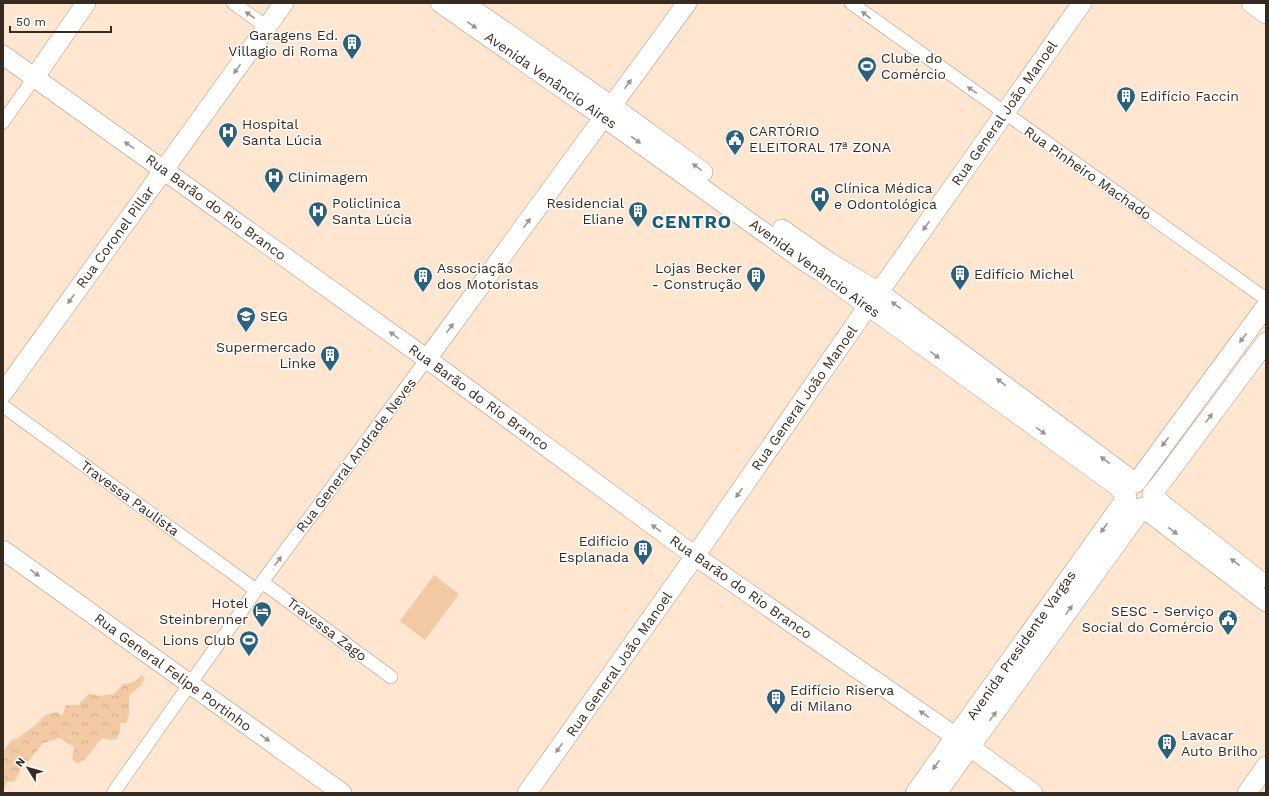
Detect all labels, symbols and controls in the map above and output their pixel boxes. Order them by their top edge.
scale bar [10,8,111,34]
one-way arrow [861,10,872,19]
one-way arrow [245,11,256,19]
text: 50 m [16,15,46,29]
one-way arrow [467,21,478,29]
place label: Garagens Ed. Villagio di Roma [228,27,338,59]
street label: Avenida Venâncio Aires [482,28,620,132]
building icon: Garagens Ed. Villagio di Roma [341,32,363,60]
street label: Rua General João Manoel [948,37,1061,189]
place label: Clube do Comércio [881,50,946,82]
sports icon: Clube do Comércio [856,55,878,83]
one-way arrow [232,63,241,74]
one-way arrow [624,78,632,89]
building icon: Edifício Faccin [1115,85,1137,113]
one-way arrow [967,86,977,94]
place label: Edifício Faccin [1140,88,1239,104]
place label: Hospital Santa Lúcia [242,116,322,148]
hospital icon: Hospital Santa Lúcia [217,121,239,149]
place label: CARTÓRIO ELEITORAL 17ª ZONA [749,123,891,155]
street label: Rua Pinheiro Machado [1021,123,1155,223]
public building icon: CARTÓRIO ELEITORAL 17ª ZONA [724,128,746,156]
one-way arrow [631,136,641,144]
one-way arrow [124,141,134,149]
street label: Rua Barão do Rio Branco [143,151,289,263]
one-way arrow [692,164,702,172]
hospital icon: Clinimagem [263,166,285,194]
place label: Clinimagem [288,169,368,185]
place label: Clínica Médica e Odontológica [834,180,937,212]
street label: Rua Coronel Pillar [73,183,157,291]
hospital icon: Clínica Médica e Odontológica [809,185,831,213]
place label: Policlinica Santa Lúcia [332,195,412,227]
place label: Residencial Eliane [546,195,625,227]
hospital icon: Policlinica Santa Lúcia [307,200,329,228]
building icon: Residencial Eliane [627,200,649,228]
district label: CENTRO [652,211,732,232]
street label: Avenida Venâncio Aires [747,215,883,321]
one-way arrow [523,217,531,228]
one-way arrow [922,220,930,231]
place label: Associação dos Motoristas [437,260,539,292]
place label: Lojas Becker - Construção [652,260,742,292]
building icon: Edifício Michel [949,263,971,291]
building icon: Associação dos Motoristas [412,265,434,293]
building icon: Lojas Becker - Construção [745,265,767,293]
place label: Edifício Michel [974,266,1074,282]
one-way arrow [67,294,75,304]
one-way arrow [891,301,901,309]
school or university icon: SEG [235,305,257,333]
place label: SEG [260,308,288,324]
one-way arrow [446,322,454,333]
street label: Rua General João Manoel [748,322,861,474]
one-way arrow [388,331,399,339]
one-way arrow [1239,332,1247,343]
place label: Supermercado Linke [216,339,316,371]
street label: Rua Barão do Rio Branco [406,341,552,453]
building icon: Supermercado Linke [319,344,341,372]
one-way arrow [930,350,941,359]
street label: Rua General Andrade Neves [293,375,419,535]
one-way arrow [995,378,1006,386]
one-way arrow [1205,413,1213,424]
one-way arrow [1035,426,1046,435]
one-way arrow [1161,437,1170,448]
one-way arrow [1100,456,1110,464]
street label: Travessa Paulista [78,457,182,539]
one-way arrow [735,487,743,498]
one-way arrow [1100,523,1108,533]
one-way arrow [651,524,662,532]
one-way arrow [1167,527,1178,535]
street label: Rua Barão do Rio Branco [667,532,815,642]
place label: Edifício Esplanada [558,533,629,565]
building icon: Edifício Esplanada [632,538,654,566]
one-way arrow [273,556,282,567]
one-way arrow [1230,558,1241,566]
street label: Avenida Presidente Vargas [963,567,1079,723]
one-way arrow [29,568,40,577]
street label: Rua General João Manoel [563,588,676,740]
street label: Travessa Zago [284,594,370,664]
place label: Hotel Steinbrenner [159,595,249,627]
hotel icon: Hotel Steinbrenner [251,600,273,628]
place label: SESC - Serviço Social do Comércio [1082,603,1214,635]
one-way arrow [1065,605,1073,616]
public building icon: SESC - Serviço Social do Comércio [1217,608,1239,636]
street label: Rua General Felipe Portinho [91,610,255,734]
sports icon: Lions Club [238,629,260,657]
place label: Lions Club [162,632,235,648]
place label: Edifício Riserva di Milano [790,682,894,714]
building icon: Edifício Riserva di Milano [765,687,787,715]
one-way arrow [919,710,929,718]
one-way arrow [989,710,997,721]
place label: Lavacar Auto Brilho [1181,727,1258,759]
building icon: Lavacar Auto Brilho [1156,732,1178,760]
one-way arrow [260,734,271,742]
one-way arrow [555,742,563,753]
north arrow [8,748,48,788]
text: N [13,755,28,769]
one-way arrow [932,760,940,770]

